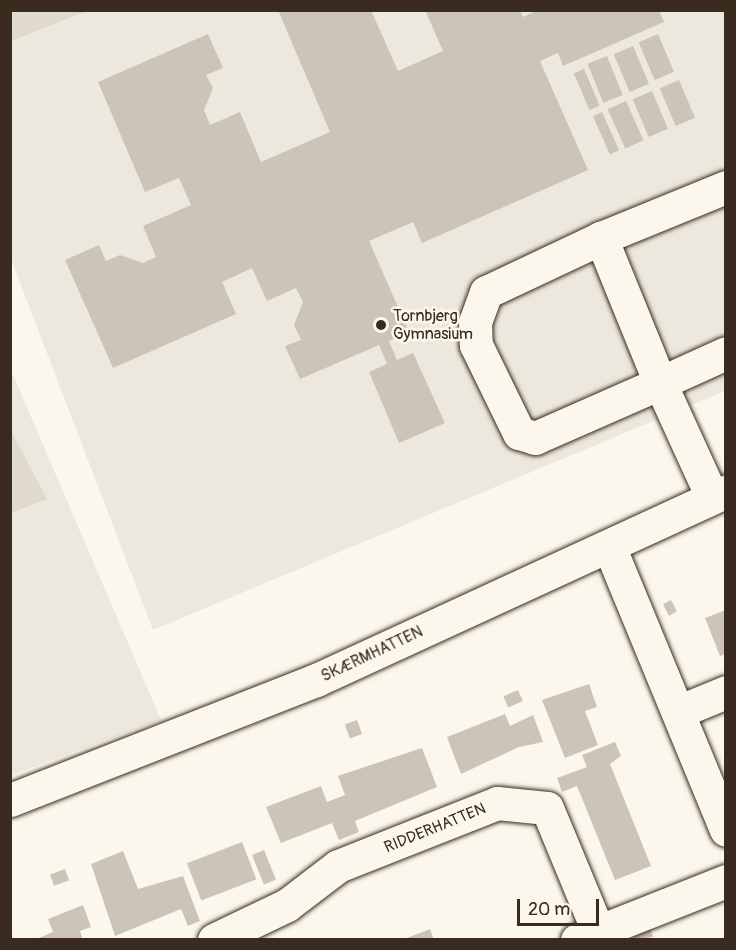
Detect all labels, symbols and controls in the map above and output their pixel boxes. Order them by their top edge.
place label: Tornbjerg Gymnasium [393,306,473,344]
marker: Tornbjerg Gymnasium [374,318,388,332]
street label: SKÆRMHATTEN [318,622,426,686]
street label: RIDDERHATTEN [381,799,489,857]
scale bar [520,887,602,925]
text: 20 m [528,898,570,921]

